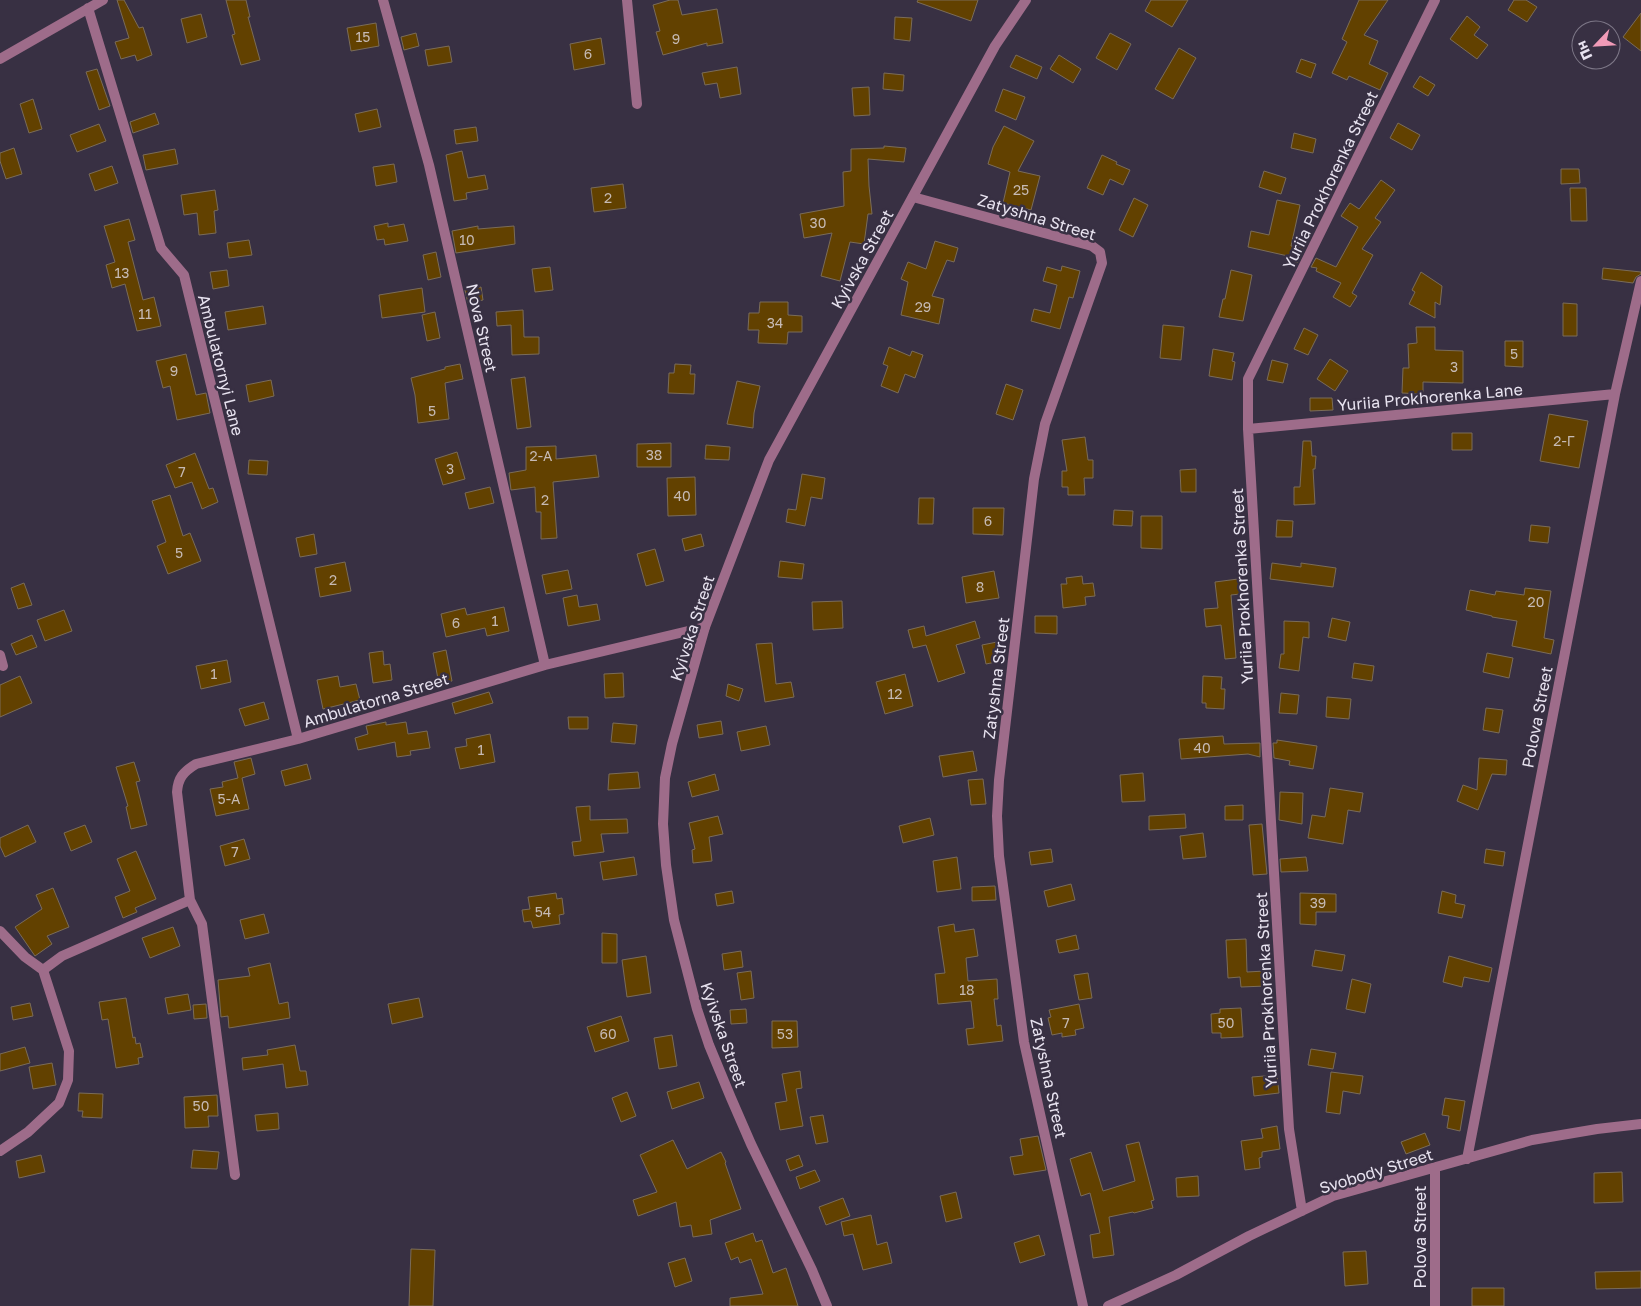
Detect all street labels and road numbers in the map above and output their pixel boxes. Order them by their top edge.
street label: Yuriia Prokhorenka Street [1278,88,1382,272]
street label: Zatyshna Street [975,189,1099,245]
street label: Kyivska Street [826,206,898,312]
street label: Nova Street [462,282,502,374]
street label: Ambulatornyi Lane [194,292,248,438]
street label: Yuriia Prokhorenka Lane [1336,379,1524,415]
street label: Yuriia Prokhorenka Street [1227,488,1257,684]
street label: Kyivska Street [665,572,719,684]
street label: Zatyshna Street [979,616,1013,740]
street label: Polova Street [1517,665,1557,769]
street label: Ambulatorna Street [301,668,451,732]
street label: Yuriia Prokhorenka Street [1251,892,1281,1088]
street label: Kyivska Street [697,980,751,1090]
street label: Zatyshna Street [1026,1016,1072,1140]
street label: Svobody Street [1317,1144,1435,1198]
street label: Polova Street [1410,1185,1430,1289]

